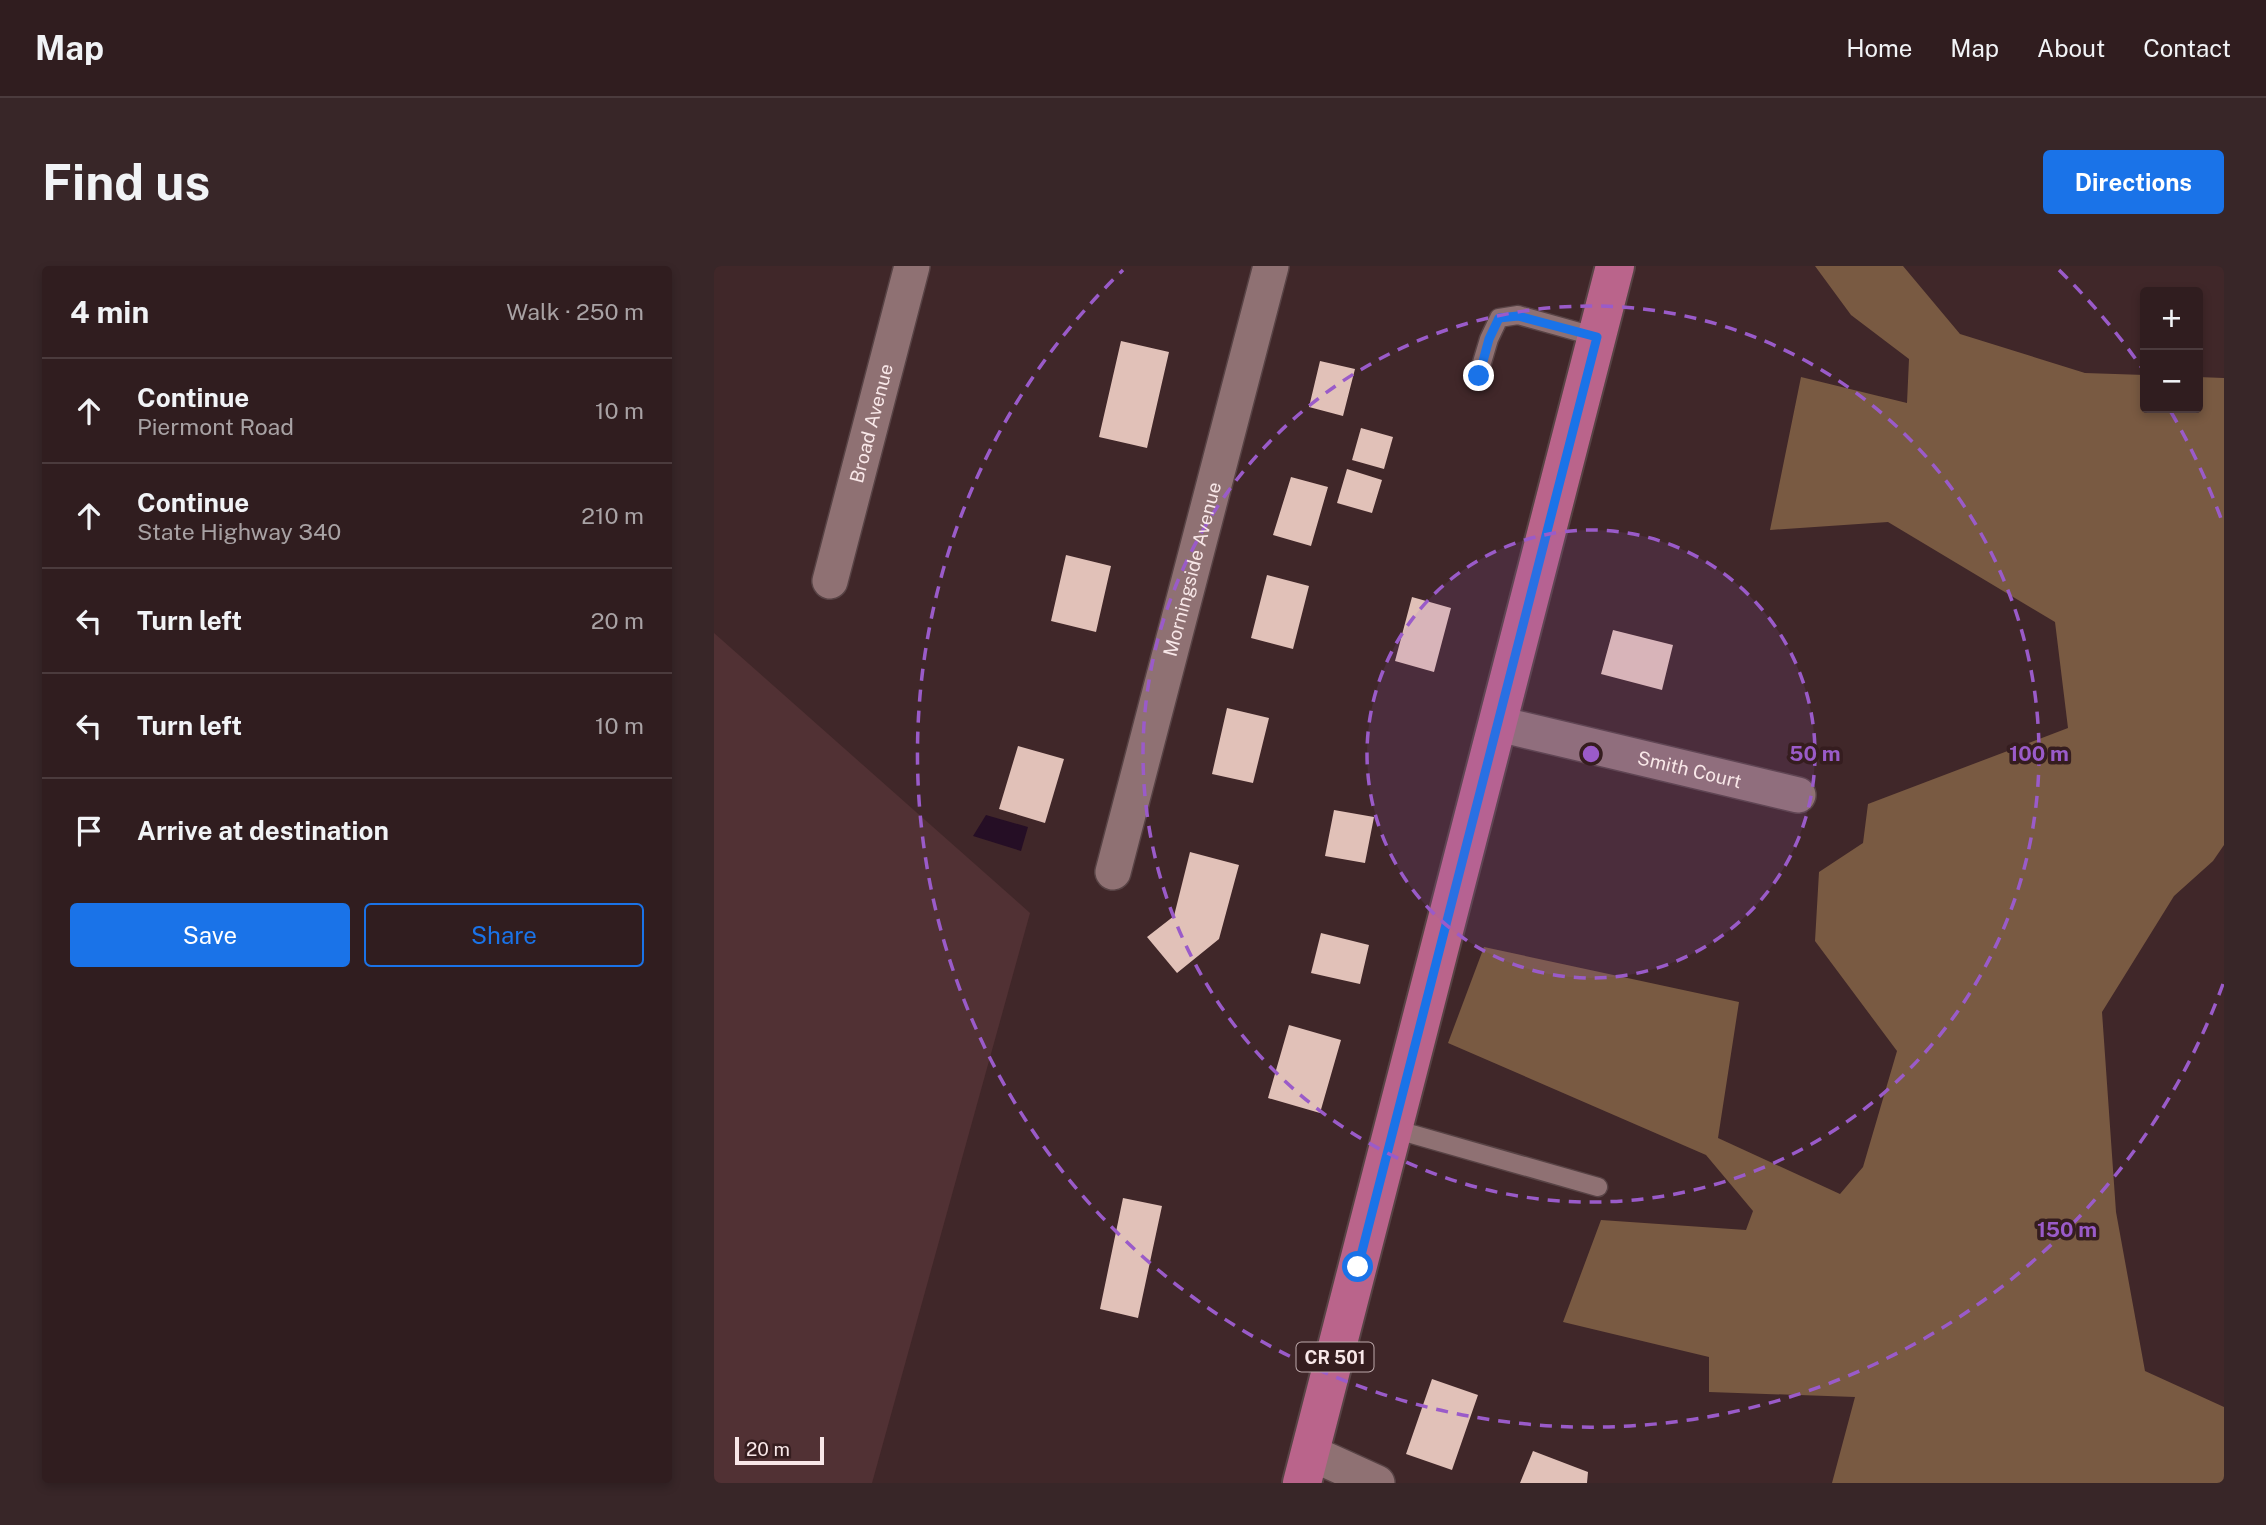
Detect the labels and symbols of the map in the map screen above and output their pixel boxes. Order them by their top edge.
route end [1463,360,1494,391]
street label: Broad Avenue [845,361,897,485]
street label: Morningside Avenue [1159,480,1225,659]
text: 50 m [1789,741,1841,766]
text: 100 m [2009,741,2069,766]
centre of rings [1579,742,1603,766]
street label: Smith Court [1635,746,1744,792]
text: 150 m [2037,1217,2097,1242]
route start [1342,1251,1373,1282]
road number: CR 501 [1296,1342,1374,1372]
scale bar [735,1434,824,1466]

